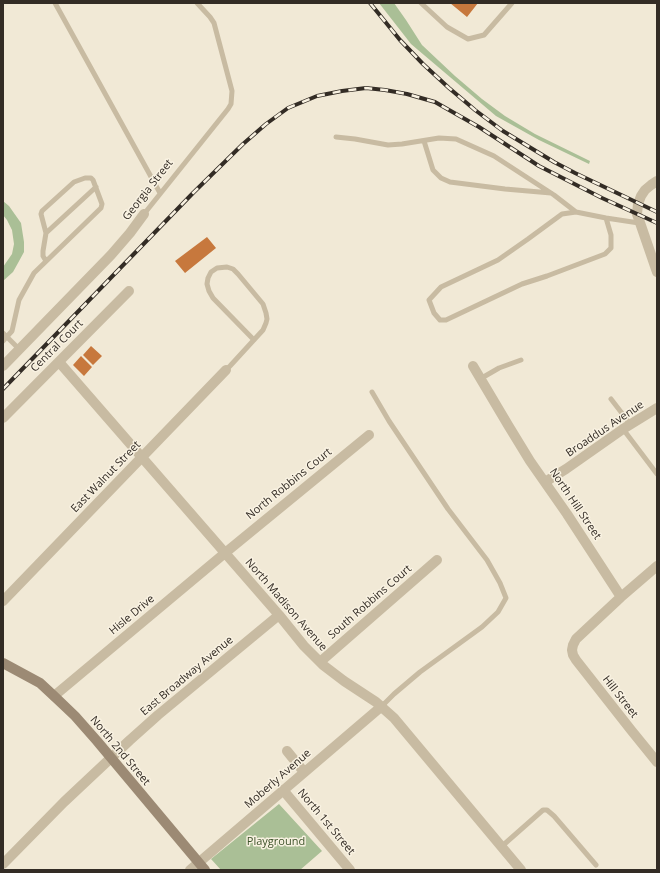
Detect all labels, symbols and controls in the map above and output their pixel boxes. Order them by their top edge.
street label: Georgia Street [120,157,176,223]
street label: Central Court [28,317,86,375]
street label: Broaddus Avenue [564,398,646,460]
street label: East Walnut Street [69,439,143,515]
street label: North Robbins Court [244,445,334,523]
street label: North Hill Street [546,466,604,542]
street label: North Madison Avenue [242,556,330,654]
street label: South Robbins Court [326,562,414,642]
street label: Hisle Drive [107,592,157,638]
street label: East Broadway Avenue [138,633,236,719]
street label: Hill Street [599,673,641,721]
street label: North 2nd Street [87,714,153,788]
street label: Moberly Avenue [242,747,314,811]
street label: North 1st Street [295,786,357,858]
park label: Playground [247,835,305,849]

